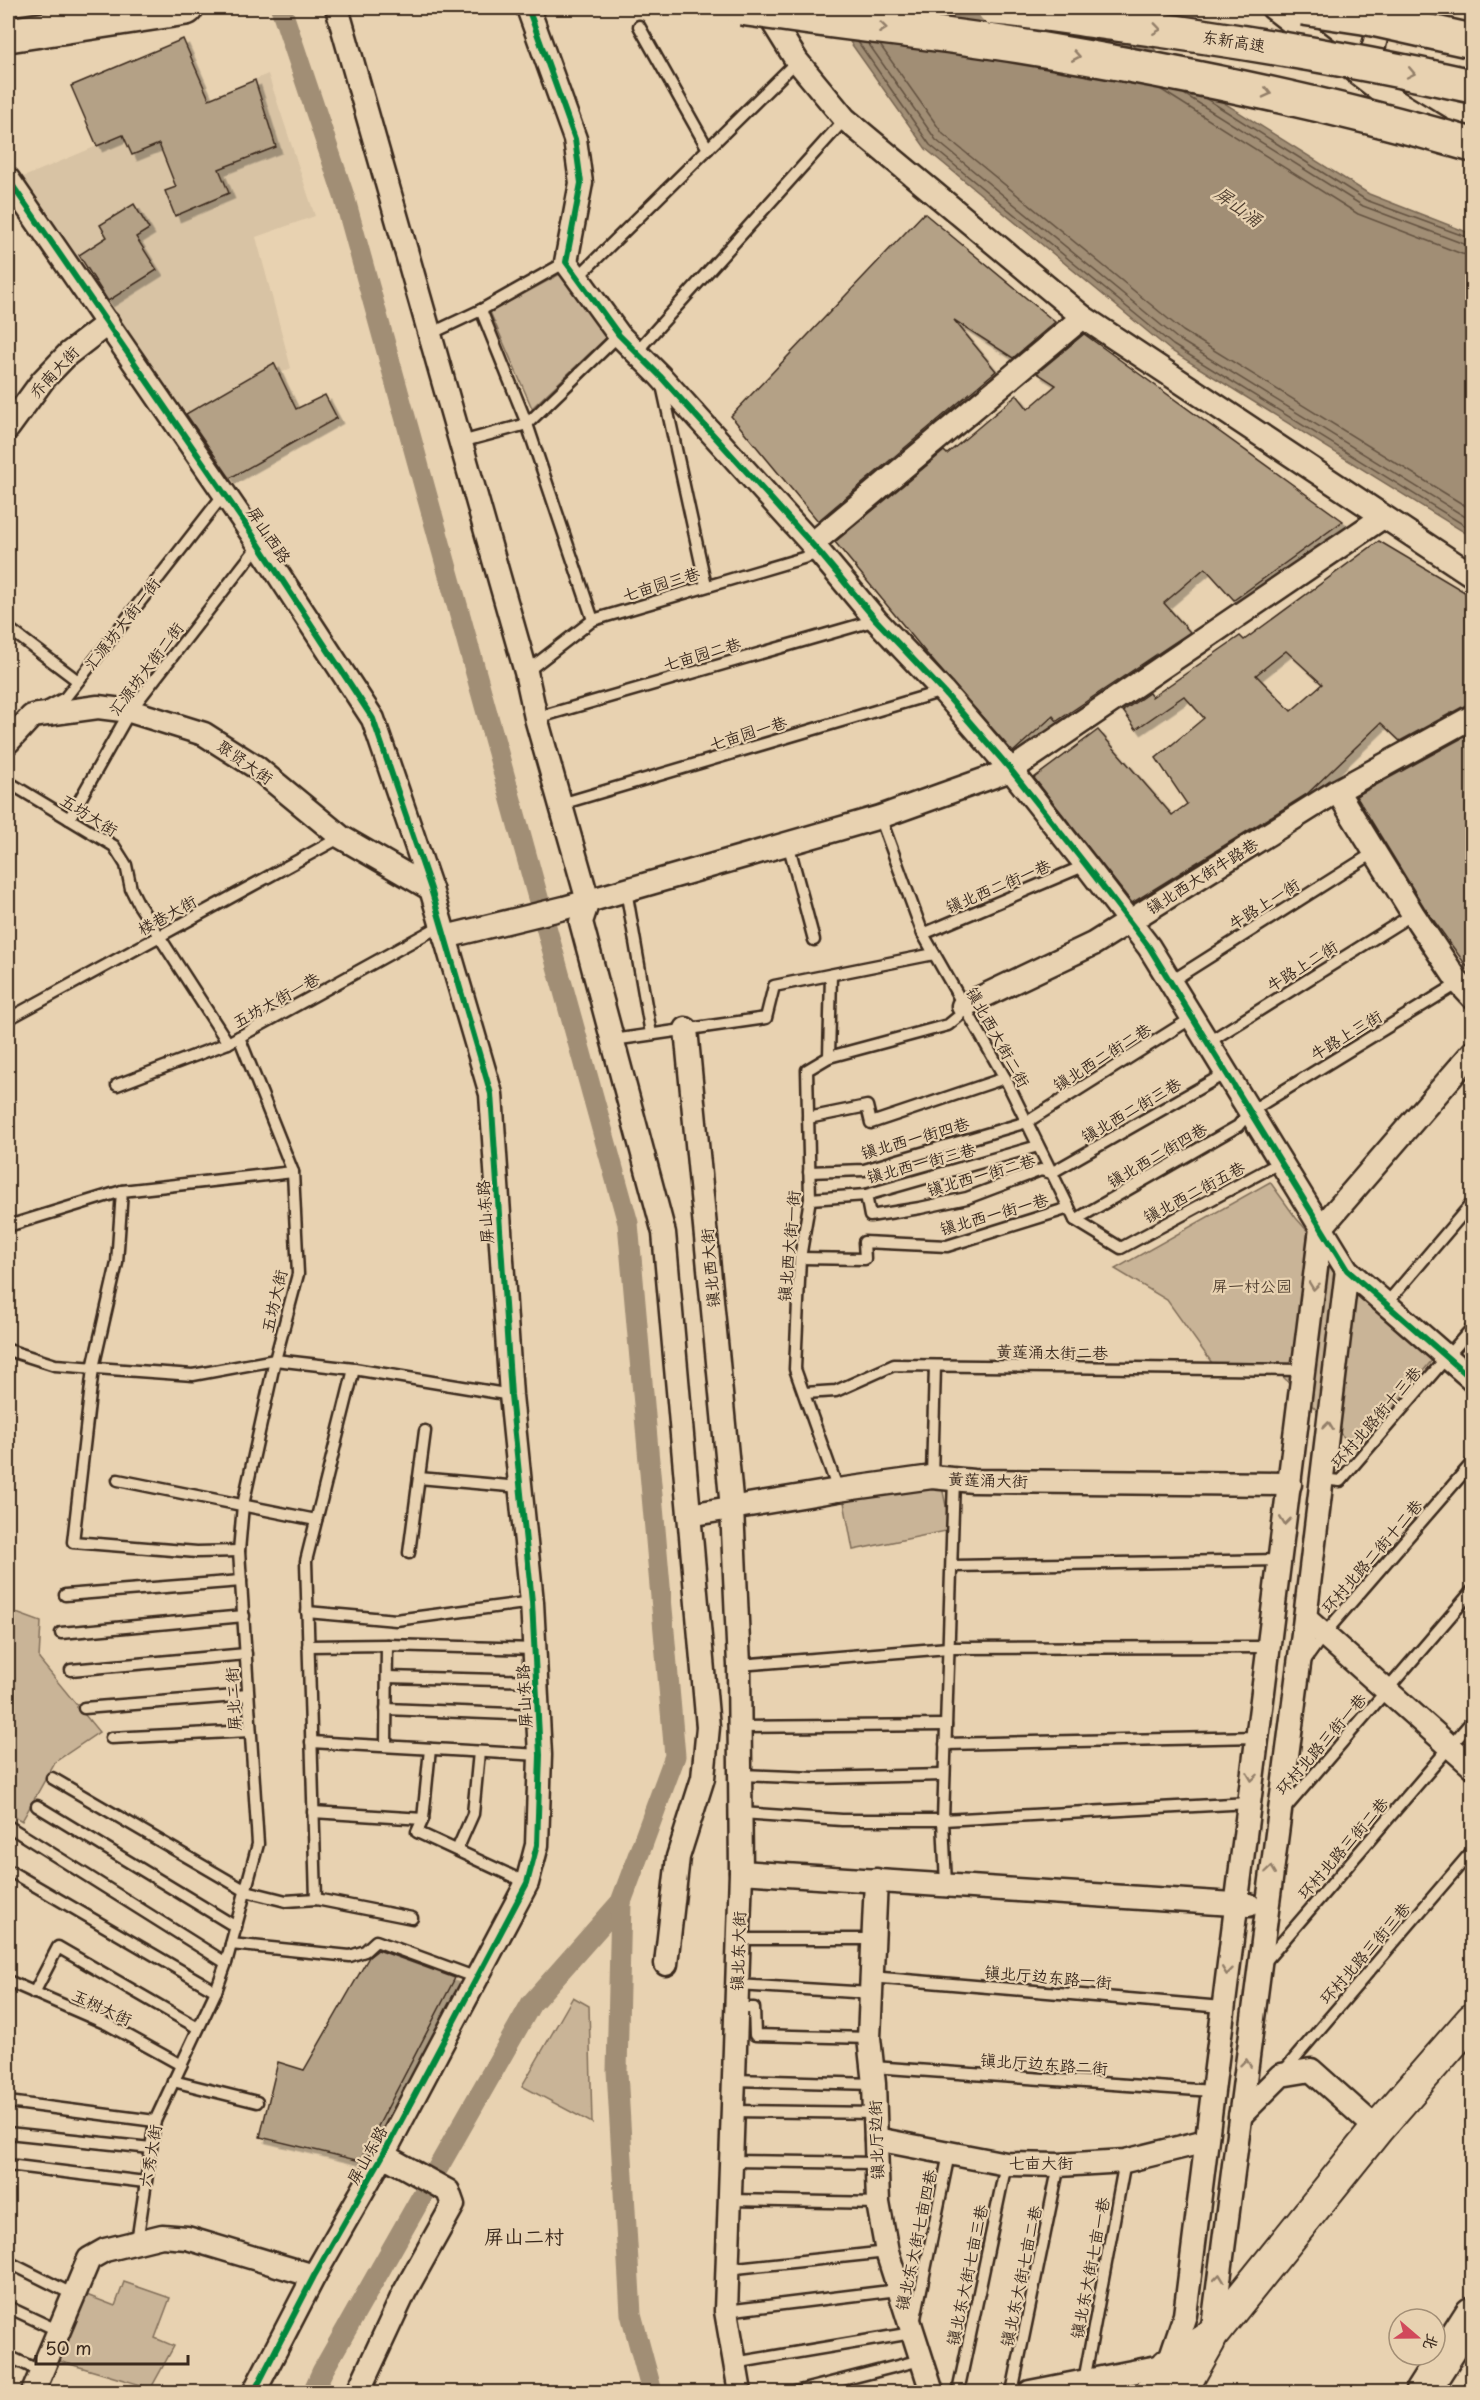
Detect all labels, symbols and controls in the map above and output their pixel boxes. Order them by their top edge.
one-way arrow [878,22,887,34]
one-way arrow [1152,23,1161,35]
street label: 东新高速 [1201,23,1268,57]
one-way arrow [1070,49,1080,62]
one-way arrow [1406,65,1416,78]
one-way arrow [1262,85,1272,98]
water label: 屏山涌 [1209,179,1269,233]
street label: 乔南大街 [23,340,84,403]
street label: 屏山西路 [242,501,298,568]
street label: 七亩园三巷 [619,560,702,606]
street label: 汇源坊大街一街 [77,572,165,675]
street label: 汇源坊大街二街 [102,616,188,720]
street label: 七亩园二巷 [660,630,743,676]
street label: 七亩园一巷 [706,709,789,755]
street label: 聚贤大街 [212,733,279,789]
street label: 五坊大街 [56,787,123,841]
street label: 镇北西大街牛路巷 [1141,831,1262,919]
street label: 镇北西二街一巷 [941,852,1054,918]
street label: 牛路上一街 [1223,872,1304,935]
street label: 楼巷大街 [133,888,200,940]
street label: 牛路上二街 [1261,934,1342,997]
street label: 五坊大街一巷 [228,965,323,1033]
street label: 镇北西大街二街 [961,982,1037,1091]
street label: 牛路上三街 [1305,1003,1386,1065]
street label: 镇北西二街二巷 [1048,1016,1155,1096]
street label: 镇北西二街三巷 [1076,1071,1185,1148]
street label: 镇北西一街四巷 [858,1110,972,1164]
street label: 镇北西二街四巷 [1102,1116,1211,1193]
street label: 镇北西一街三巷 [864,1136,978,1188]
street label: 镇北西一街二巷 [924,1147,1038,1201]
street label: 镇北西二街五巷 [1138,1154,1249,1228]
street label: 屏山东路 [470,1179,498,1245]
street label: 镇北西一街一巷 [937,1186,1051,1240]
street label: 镇北西大街一街 [771,1189,805,1303]
street label: 镇北西大街 [694,1227,724,1309]
street label: 五坊大街 [254,1267,292,1335]
park label: 屏一村公园 [1212,1273,1292,1297]
one-way arrow [1308,1281,1320,1291]
street label: 黄莲涌大街二巷 [996,1338,1108,1364]
street label: 环村北路街十三巷 [1324,1360,1426,1473]
one-way arrow [1321,1422,1334,1431]
street label: 黄莲涌大街 [948,1466,1028,1492]
street label: 环村北路二街十二巷 [1315,1493,1428,1618]
one-way arrow [1280,1517,1292,1526]
street label: 屏山东路 [509,1663,537,1729]
street label: 屏北二街 [218,1666,246,1732]
street label: 环村北路三街一巷 [1269,1687,1371,1800]
one-way arrow [1247,1773,1259,1782]
street label: 环村北路三街二巷 [1291,1791,1393,1904]
one-way arrow [1264,1865,1276,1874]
street label: 环村北路三街三巷 [1313,1896,1415,2009]
street label: 镇北东大街 [724,1911,750,1991]
street label: 镇北厅边东路一街 [983,1958,1113,1994]
one-way arrow [1221,1966,1234,1975]
street label: 玉树大街 [68,1982,137,2030]
street label: 镇北厅边东路二街 [979,2047,1109,2079]
one-way arrow [1240,2059,1252,2068]
street label: 镇北厅边街 [862,2100,888,2180]
street label: 屏山东路 [340,2121,392,2188]
street label: 六秀大街 [132,2122,166,2189]
street label: 七亩大街 [1009,2150,1073,2174]
street label: 镇北东大街七亩四巷 [888,2167,942,2313]
street label: 镇北东大街七亩一巷 [1063,2195,1115,2341]
street label: 镇北东大街七亩三巷 [939,2202,993,2348]
street label: 镇北东大街七亩二巷 [993,2203,1047,2349]
district label: 屏山二村 [484,2221,564,2251]
one-way arrow [1212,2273,1225,2282]
north arrow [1387,2307,1447,2367]
scale bar [36,2328,188,2366]
text: 北 [1418,2331,1446,2354]
text: 50 m [45,2334,92,2361]

